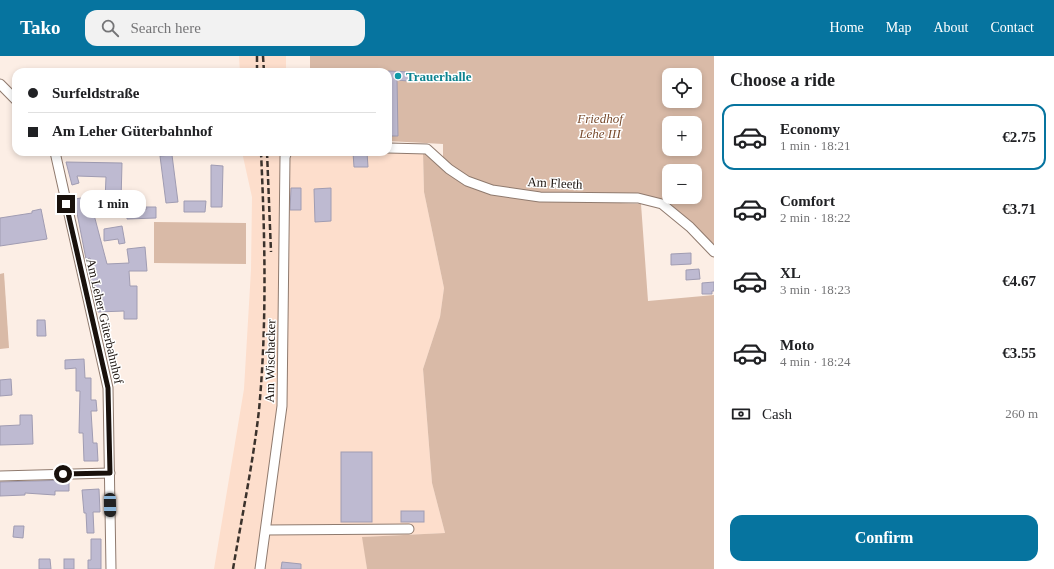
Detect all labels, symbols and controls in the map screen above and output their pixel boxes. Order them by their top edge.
search box [85,10,365,46]
text: Tako [20,17,61,38]
icon: search [99,17,121,39]
text: Search here [131,20,201,36]
text: Home [830,20,864,35]
text: Map [886,20,911,35]
text: About [933,20,968,35]
text: Contact [990,20,1034,35]
map controls [662,68,702,204]
button: locate [662,68,702,108]
place label: Trauerhalle [406,69,472,84]
text: Choose a ride [730,70,835,90]
marker: Trauerhalle [393,71,403,81]
text: Surfeldstraße [52,85,140,101]
park label: Friedhof Lehe III [576,111,625,141]
button: + [662,116,702,156]
icon: car [732,119,768,155]
text: Economy [780,121,840,137]
text: Am Leher Güterbahnhof [52,123,213,139]
text: €2.75 [1002,129,1036,145]
text: 1 min · 18:21 [780,138,850,153]
button: − [662,164,702,204]
street label: Am Fleeth [527,174,583,192]
callout: 1 min [80,190,146,218]
icon: car [732,191,768,227]
text: Comfort [780,193,835,209]
route end [57,195,75,213]
text: 1 min [97,196,129,211]
text: €3.71 [1002,201,1036,217]
text: 2 min · 18:22 [780,210,850,225]
street label: Am Leher Güterbahnhof [83,257,127,386]
icon: car [732,263,768,299]
text: XL [780,265,801,281]
text: €4.67 [1002,273,1036,289]
text: 3 min · 18:23 [780,282,850,297]
street label: Am Wischacker [262,319,278,403]
icon: car [732,335,768,371]
text: Moto [780,337,814,353]
text: €3.55 [1002,345,1036,361]
text: 4 min · 18:24 [780,354,850,369]
icon: cash [730,403,752,425]
text: Cash [762,406,792,422]
text: 260 m [1005,406,1038,421]
route start [54,465,72,483]
car [104,493,116,517]
button: Confirm [730,515,1038,561]

